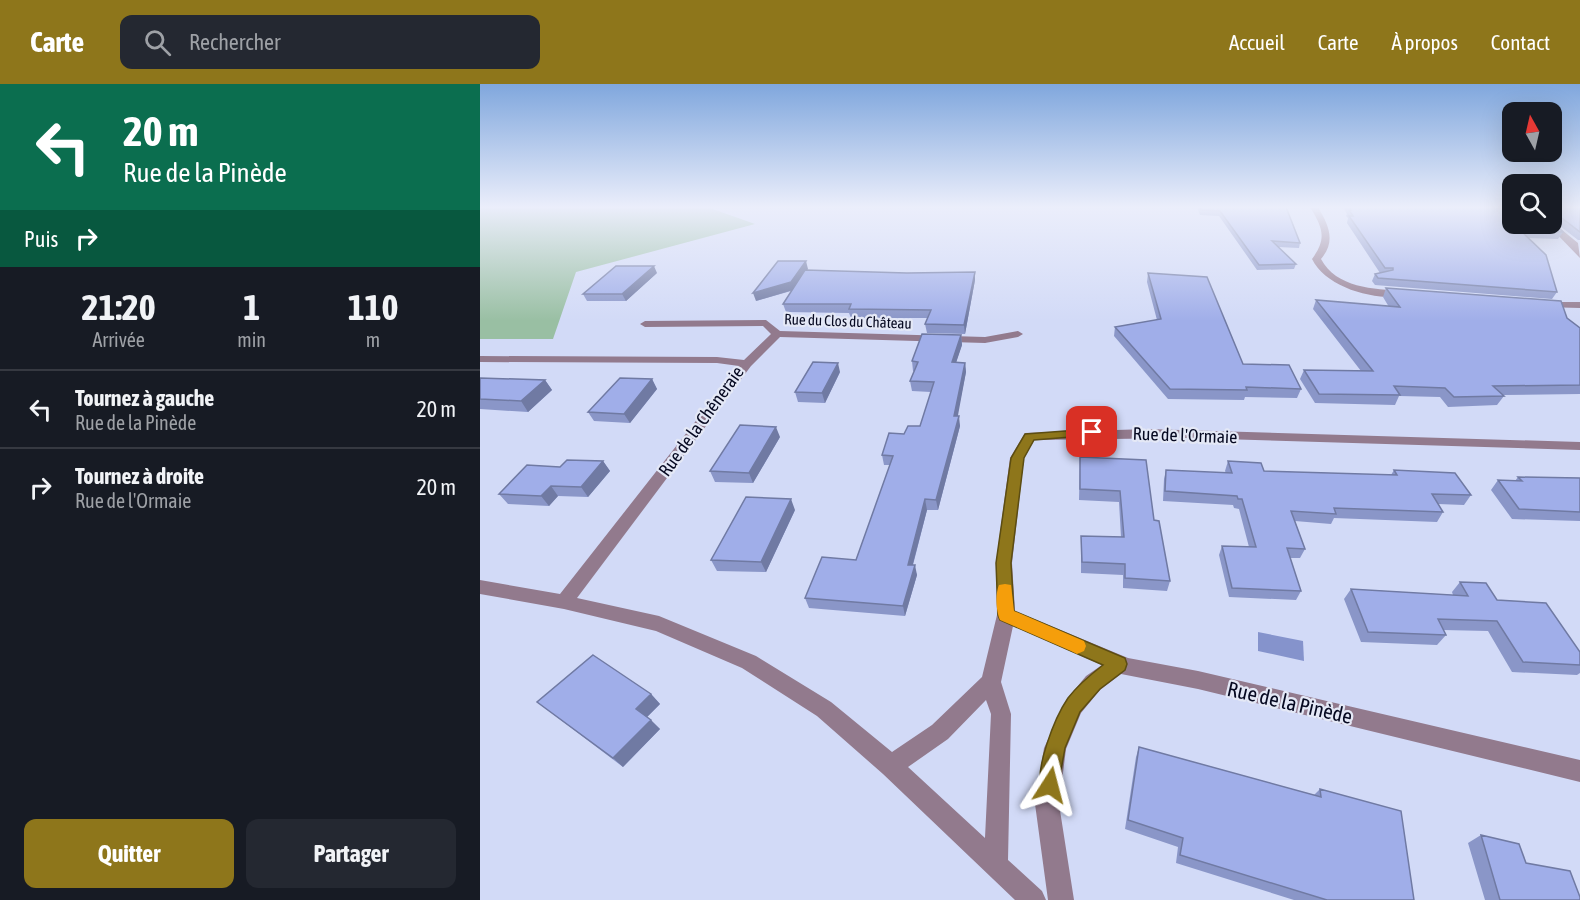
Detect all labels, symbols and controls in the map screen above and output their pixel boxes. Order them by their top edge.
search box [120,15,540,69]
text: Carte [30,26,84,58]
icon: search [141,26,174,59]
text: Rechercher [189,29,281,55]
text: Accueil [1229,30,1285,54]
text: Carte [1318,30,1358,54]
text: À propos [1391,30,1458,54]
text: Contact [1491,30,1550,54]
north arrow [1502,102,1562,162]
map controls [1502,102,1562,234]
text: 20 m [123,107,198,155]
icon: left [24,108,102,186]
text: Rue de la Pinède [123,157,287,188]
button: search [1502,174,1562,234]
icon: right [70,222,103,255]
text: Puis [24,226,58,252]
text: 21:20 [82,286,156,328]
text: 1 [243,286,260,328]
text: 110 [348,286,398,328]
street label: Rue du Clos du Château [784,310,912,332]
text: Arrivée [93,328,145,351]
text: min [237,328,266,351]
text: m [366,328,380,351]
street label: Rue de la Chêneraie [654,362,748,480]
text: Tournez à gauche [75,385,214,411]
icon: left [24,393,57,426]
text: 20 m [416,396,456,422]
pin [1066,406,1117,457]
text: Rue de la Pinède [75,411,196,434]
icon: arrive [1075,415,1108,448]
street label: Rue de l'Ormaie [1132,423,1238,447]
text: Tournez à droite [75,463,204,489]
icon: right [24,471,57,504]
text: 20 m [416,474,456,500]
text: Rue de l'Ormaie [75,489,191,512]
street label: Rue de la Pinède [1225,676,1355,728]
position arrow [1018,753,1082,817]
button: Quitter [24,819,234,888]
button: Partager [246,819,456,888]

